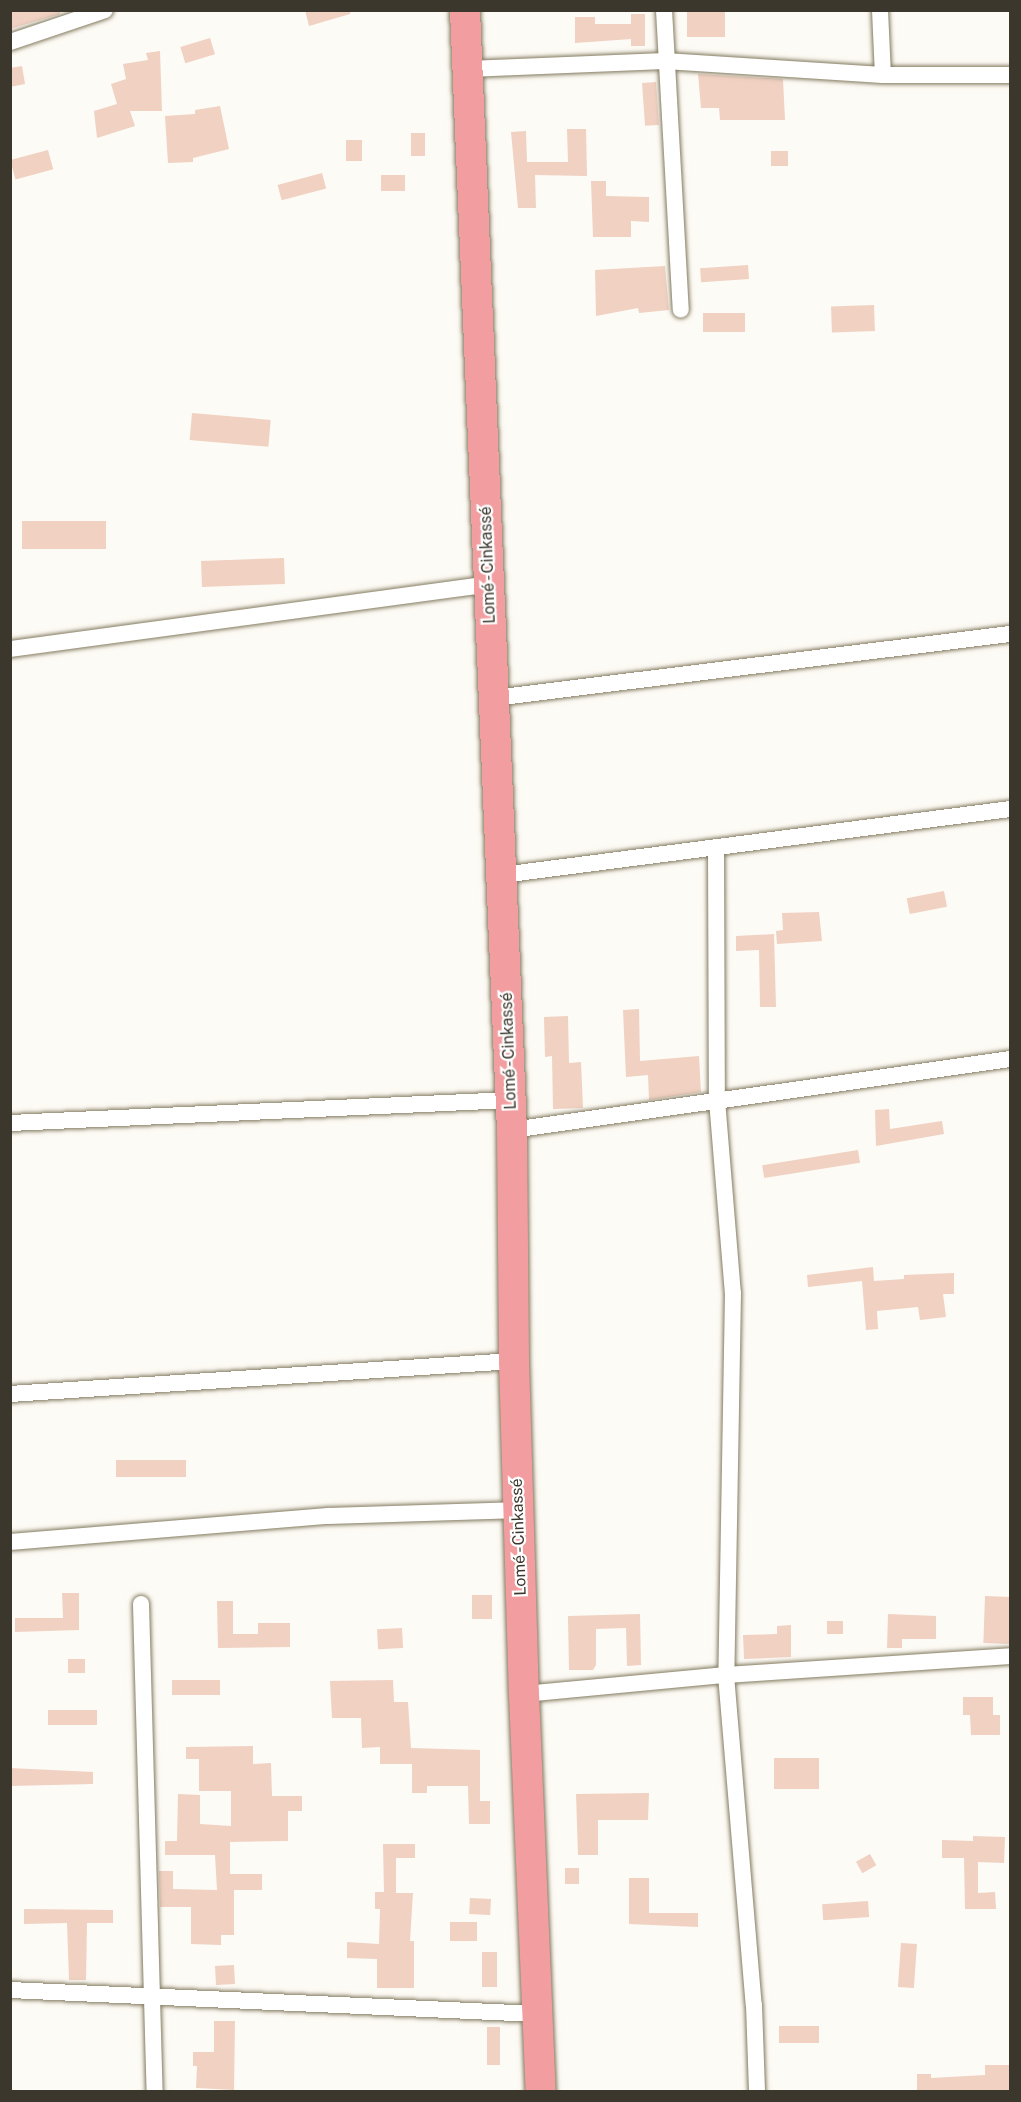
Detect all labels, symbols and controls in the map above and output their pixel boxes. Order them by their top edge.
street label: Lomé - Cinkassé [476,504,500,626]
street label: Lomé - Cinkassé [497,990,521,1112]
street label: Lomé - Cinkassé [507,1476,531,1598]

